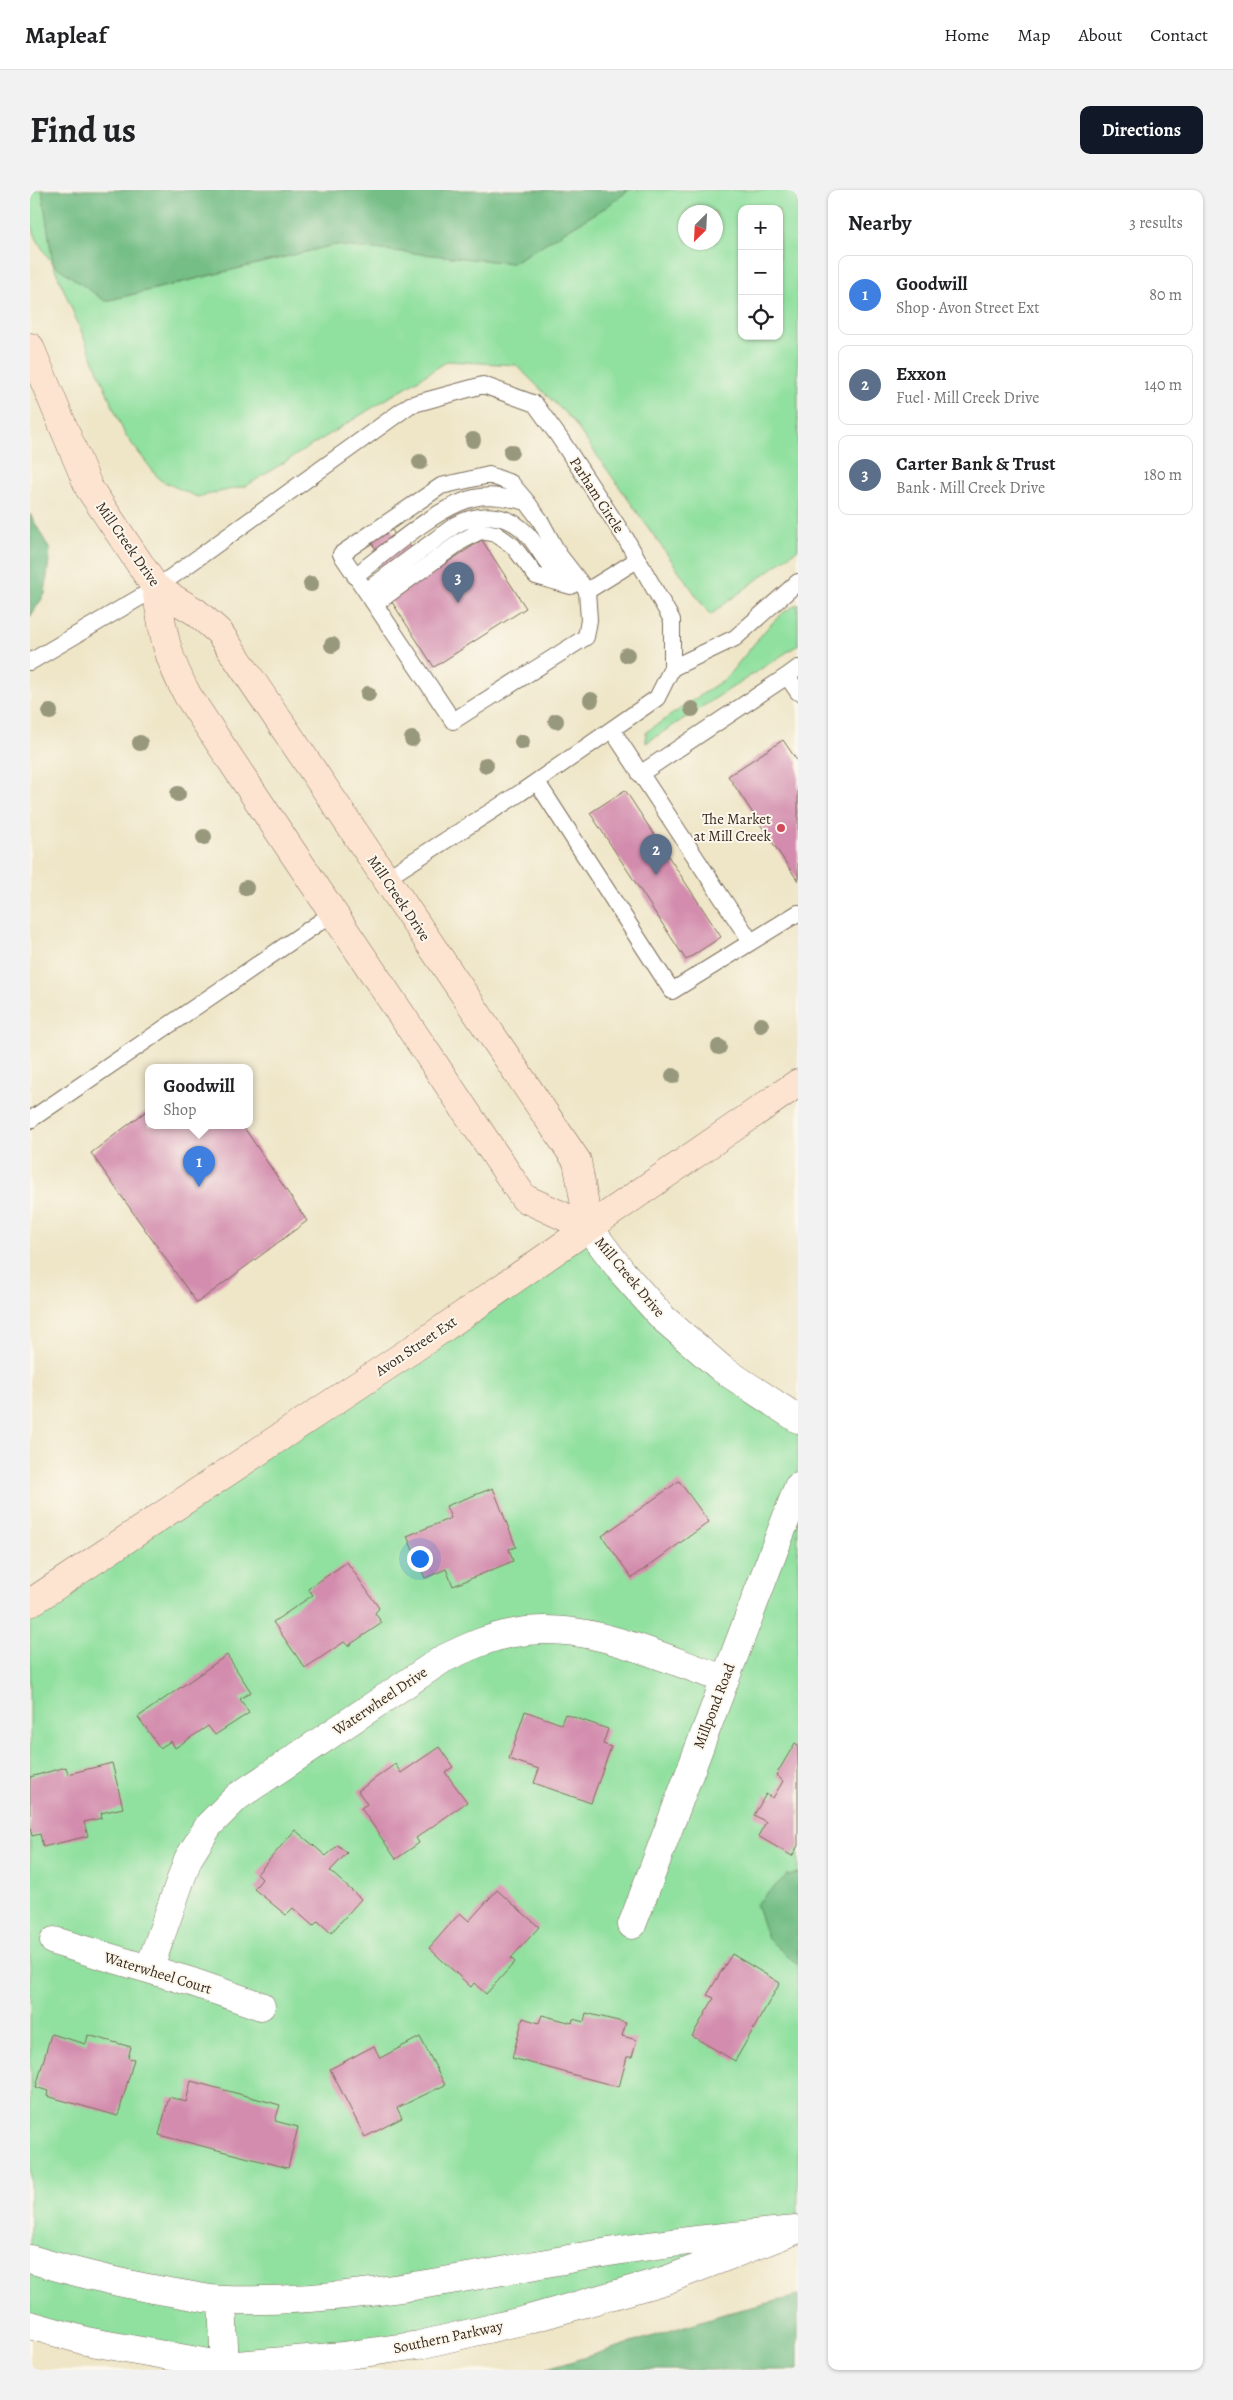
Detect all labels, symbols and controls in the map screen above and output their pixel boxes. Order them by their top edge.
text: Mapleaf [25,19,107,51]
text: Home [944,23,989,47]
text: Map [1017,23,1050,47]
text: About [1078,23,1122,47]
text: Contact [1150,23,1208,47]
text: Find us [30,106,136,154]
button: Directions [1080,106,1203,154]
north arrow [678,205,723,250]
map controls [738,205,783,340]
button: + [738,205,783,250]
text: Nearby [848,209,911,237]
text: 3 results [1129,212,1183,234]
button: − [738,250,783,295]
text: Goodwill [896,271,968,297]
text: 1 [862,284,868,306]
text: 80 m [1149,284,1182,306]
button: locate [738,295,783,340]
text: Shop · Avon Street Ext [896,297,1039,319]
text: Exxon [896,361,946,387]
text: 2 [861,374,869,396]
text: 140 m [1144,374,1182,396]
text: Fuel · Mill Creek Drive [896,387,1039,409]
text: Carter Bank & Trust [896,451,1056,477]
street label: Parham Circle [565,453,629,537]
text: 3 [862,464,868,486]
text: 180 m [1144,464,1182,486]
text: Bank · Mill Creek Drive [896,477,1045,499]
street label: Mill Creek Drive [91,498,165,591]
pin: 3 [442,562,474,603]
place label: The Market at Mill Creek [693,809,772,846]
marker: The Market at Mill Creek [775,822,787,834]
pin: 2 [640,834,672,875]
street label: Mill Creek Drive [363,851,435,945]
popup [145,1064,253,1129]
text: Goodwill [163,1073,235,1099]
text: Shop [163,1099,197,1121]
pin: 1 [183,1146,215,1187]
street label: Mill Creek Drive [590,1233,670,1322]
street label: Avon Street Ext [370,1311,461,1381]
your location [407,1546,433,1572]
street label: Millpond Road [689,1660,740,1752]
street label: Waterwheel Drive [328,1662,431,1741]
street label: Waterwheel Court [101,1947,214,1999]
street label: Southern Parkway [391,2316,505,2358]

